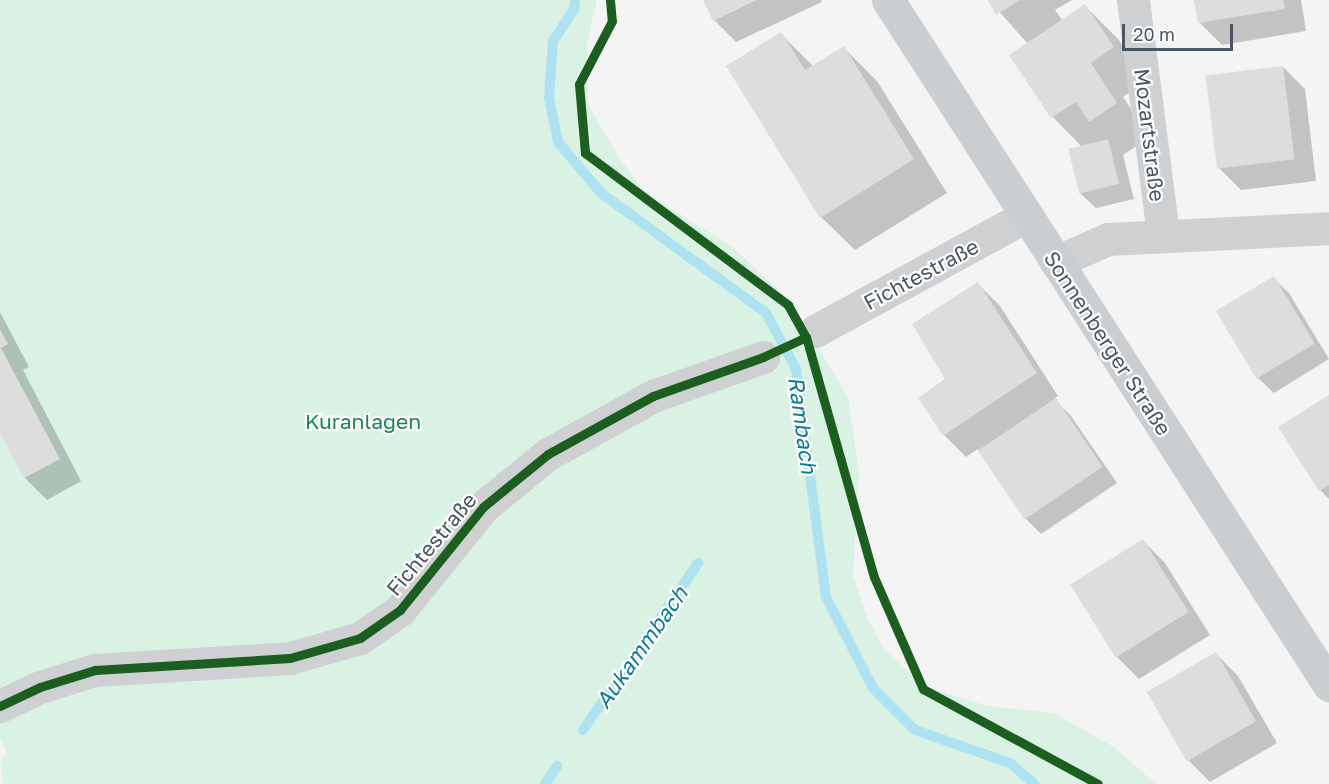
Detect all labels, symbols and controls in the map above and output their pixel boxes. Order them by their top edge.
scale bar [1125,12,1236,50]
text: 20 m [1133,23,1175,45]
street label: Mozartstraße [1129,67,1171,203]
street label: Fichtestraße [859,233,983,315]
street label: Sonnenberger Straße [1039,246,1177,440]
water label: Rambach [783,375,823,475]
park label: Kuranlagen [305,408,421,434]
street label: Fichtestraße [381,487,481,601]
water label: Aukammbach [589,581,693,713]

